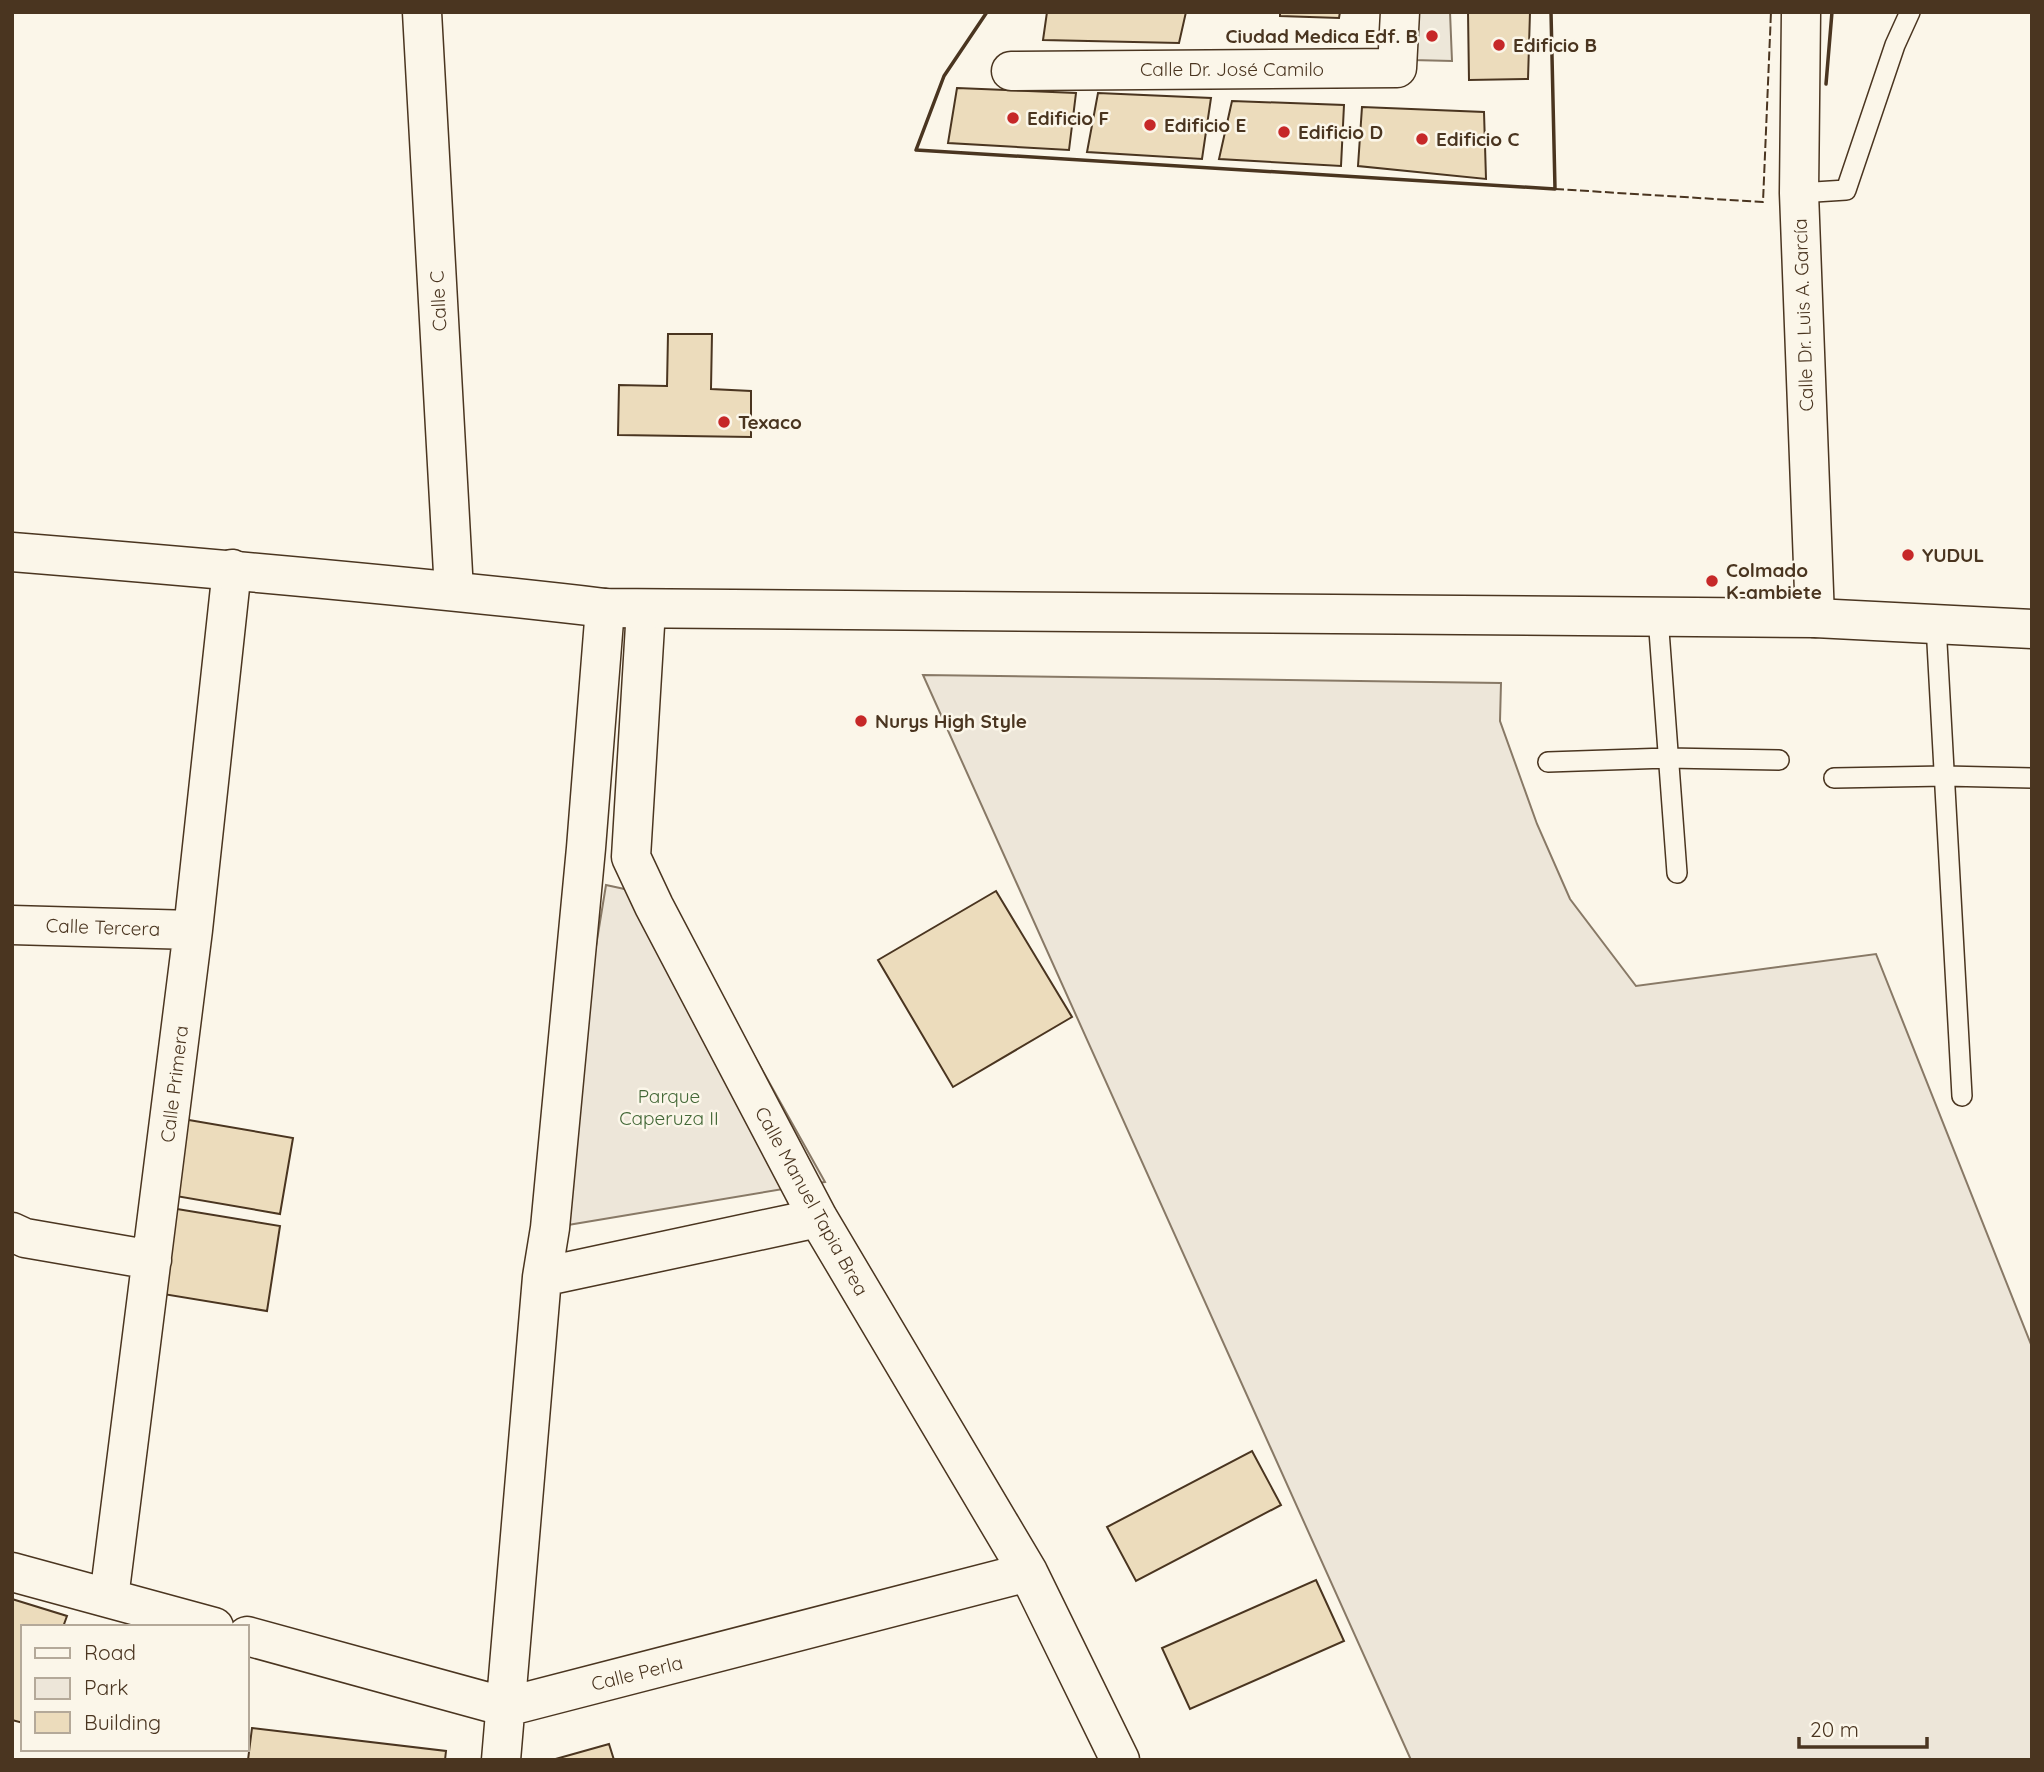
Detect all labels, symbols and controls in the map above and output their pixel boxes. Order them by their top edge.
place label: Ciudad Medica Edf. B [1226,24,1418,48]
marker: Ciudad Medica Edf. B [1424,28,1440,44]
place label: Edificio B [1513,33,1597,57]
marker: Edificio B [1491,37,1507,53]
street label: Calle Dr. José Camilo [1140,57,1324,81]
place label: Edificio F [1027,106,1109,130]
marker: Edificio F [1005,110,1021,126]
place label: Edificio E [1164,113,1247,137]
marker: Edificio E [1142,117,1158,133]
place label: Edificio D [1298,120,1383,144]
marker: Edificio D [1276,124,1292,140]
place label: Edificio C [1436,127,1520,151]
marker: Edificio C [1414,131,1430,147]
street label: Calle Dr. Luis A. García [1788,218,1818,412]
street label: Calle C [424,270,452,332]
place label: Texaco [738,410,802,434]
marker: Texaco [716,414,732,430]
place label: YUDUL [1922,543,1984,567]
marker: YUDUL [1900,547,1916,563]
place label: Colmado K-ambiete [1726,558,1822,604]
marker: Colmado K-ambiete [1704,573,1720,589]
place label: Nurys High Style [875,709,1027,733]
marker: Nurys High Style [853,713,869,729]
street label: Calle Tercera [45,913,161,941]
street label: Calle Primera [155,1024,193,1144]
park label: Parque Caperuza II [619,1084,719,1130]
street label: Calle Manuel Tapia Brea [750,1102,874,1300]
legend [21,1625,248,1751]
text: Road [84,1639,136,1665]
street label: Calle Perla [589,1650,685,1696]
text: Park [84,1674,128,1700]
scale bar [1799,1706,1927,1750]
text: Building [84,1709,161,1735]
text: 20 m [1810,1716,1859,1742]

